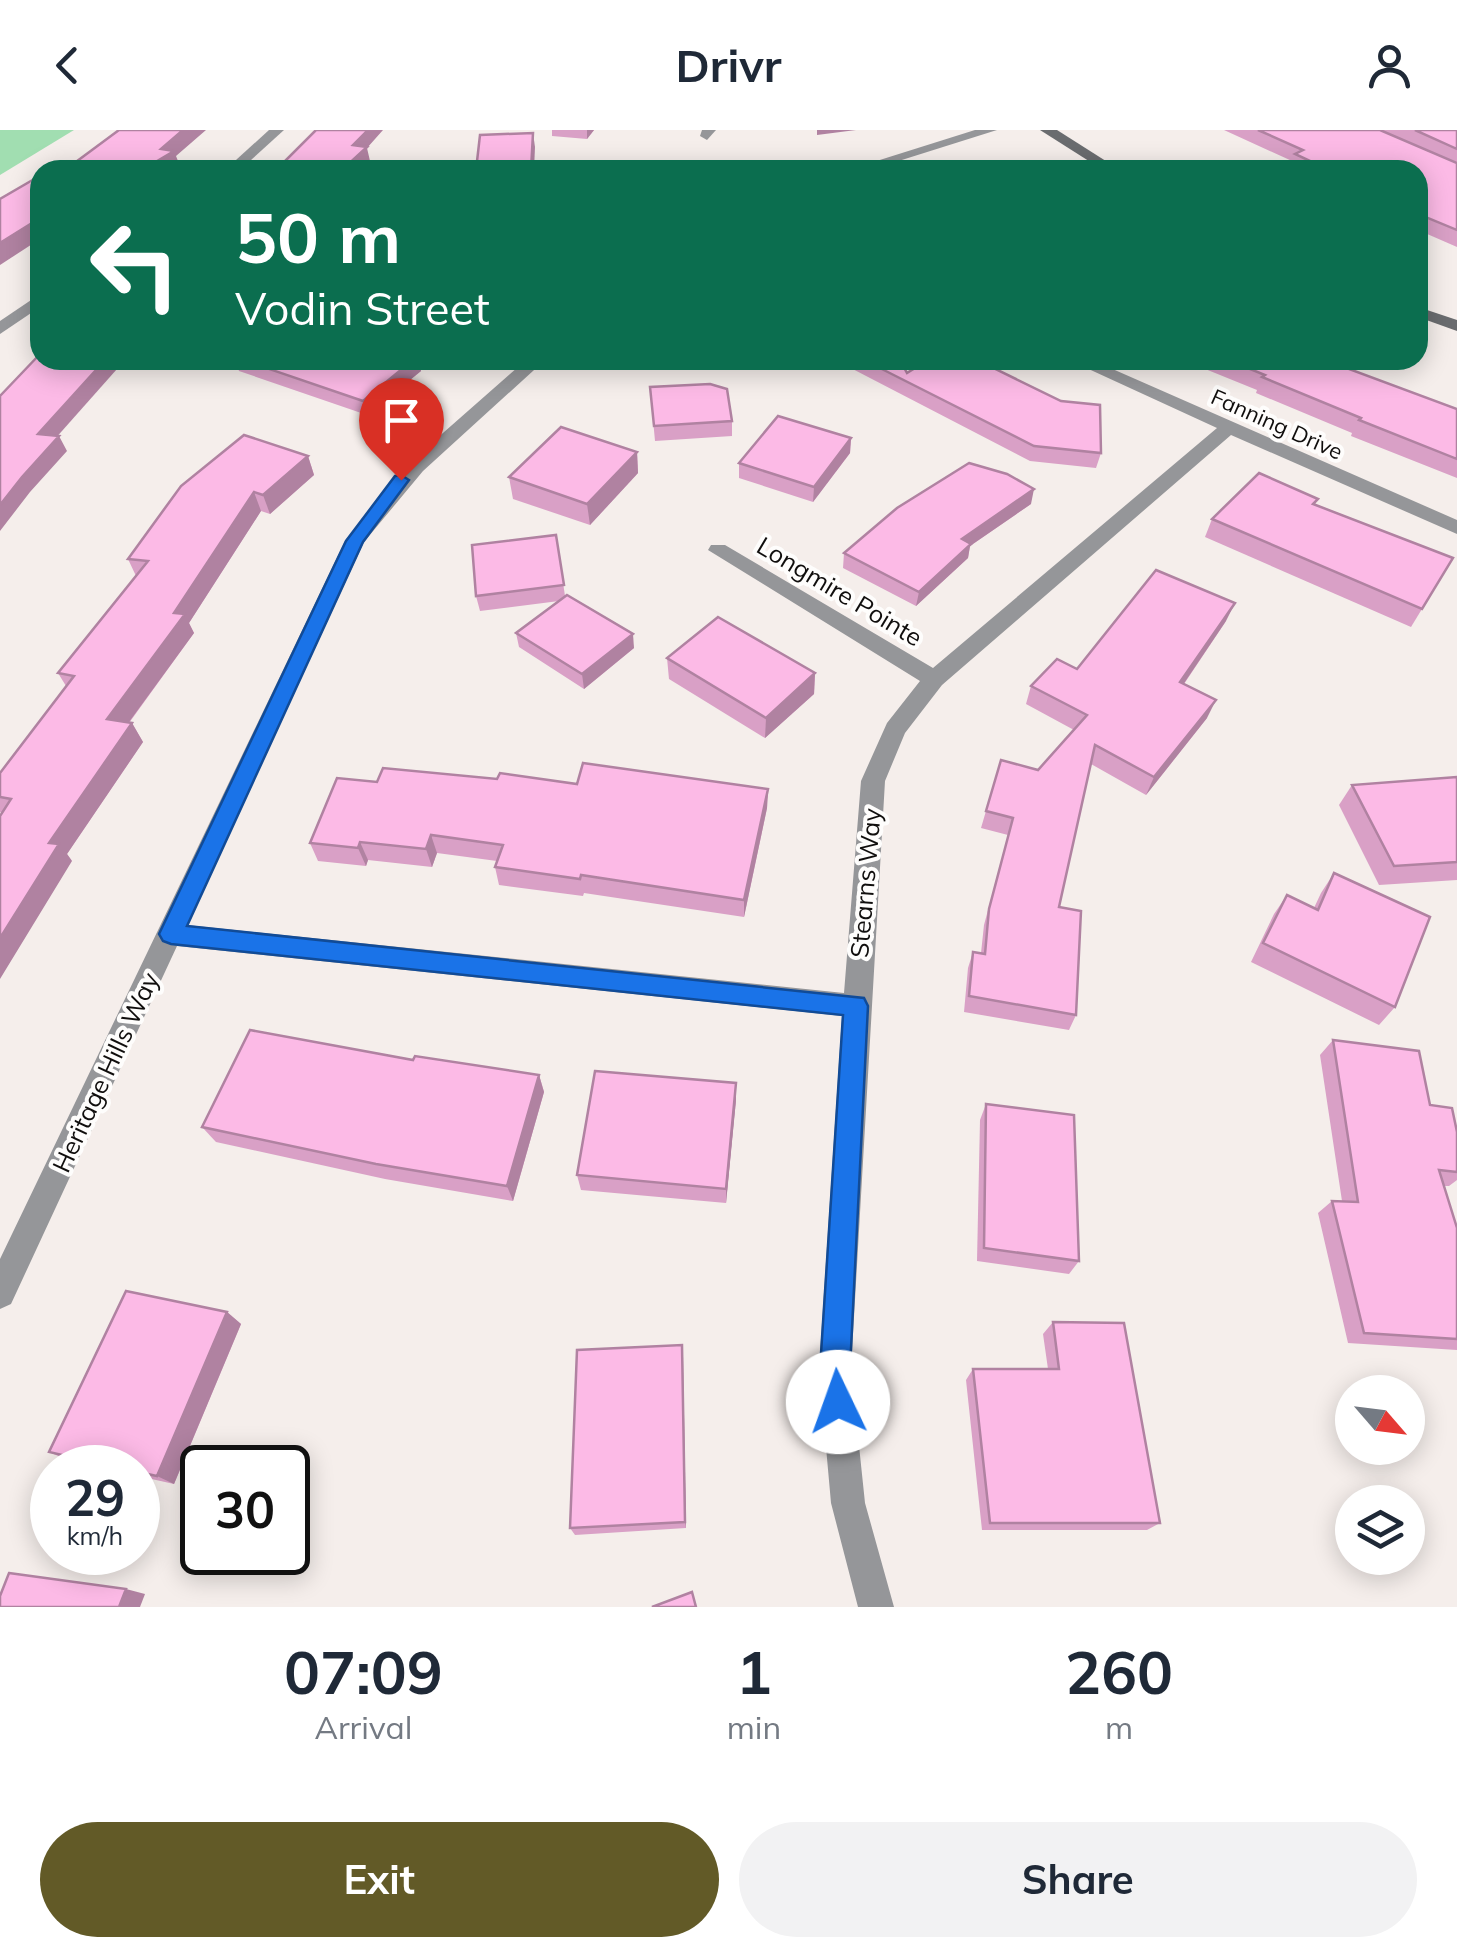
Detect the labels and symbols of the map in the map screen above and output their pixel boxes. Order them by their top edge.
pin [359,378,444,481]
street label: Fanning Drive [1207,382,1347,466]
street label: Longmire Pointe [752,529,928,653]
street label: Stearns Way [843,807,887,959]
street label: Heritage Hills Way [45,967,165,1177]
position arrow [786,1350,890,1454]
north arrow [1335,1375,1425,1465]
speed limit sign: 30 [180,1445,310,1575]

